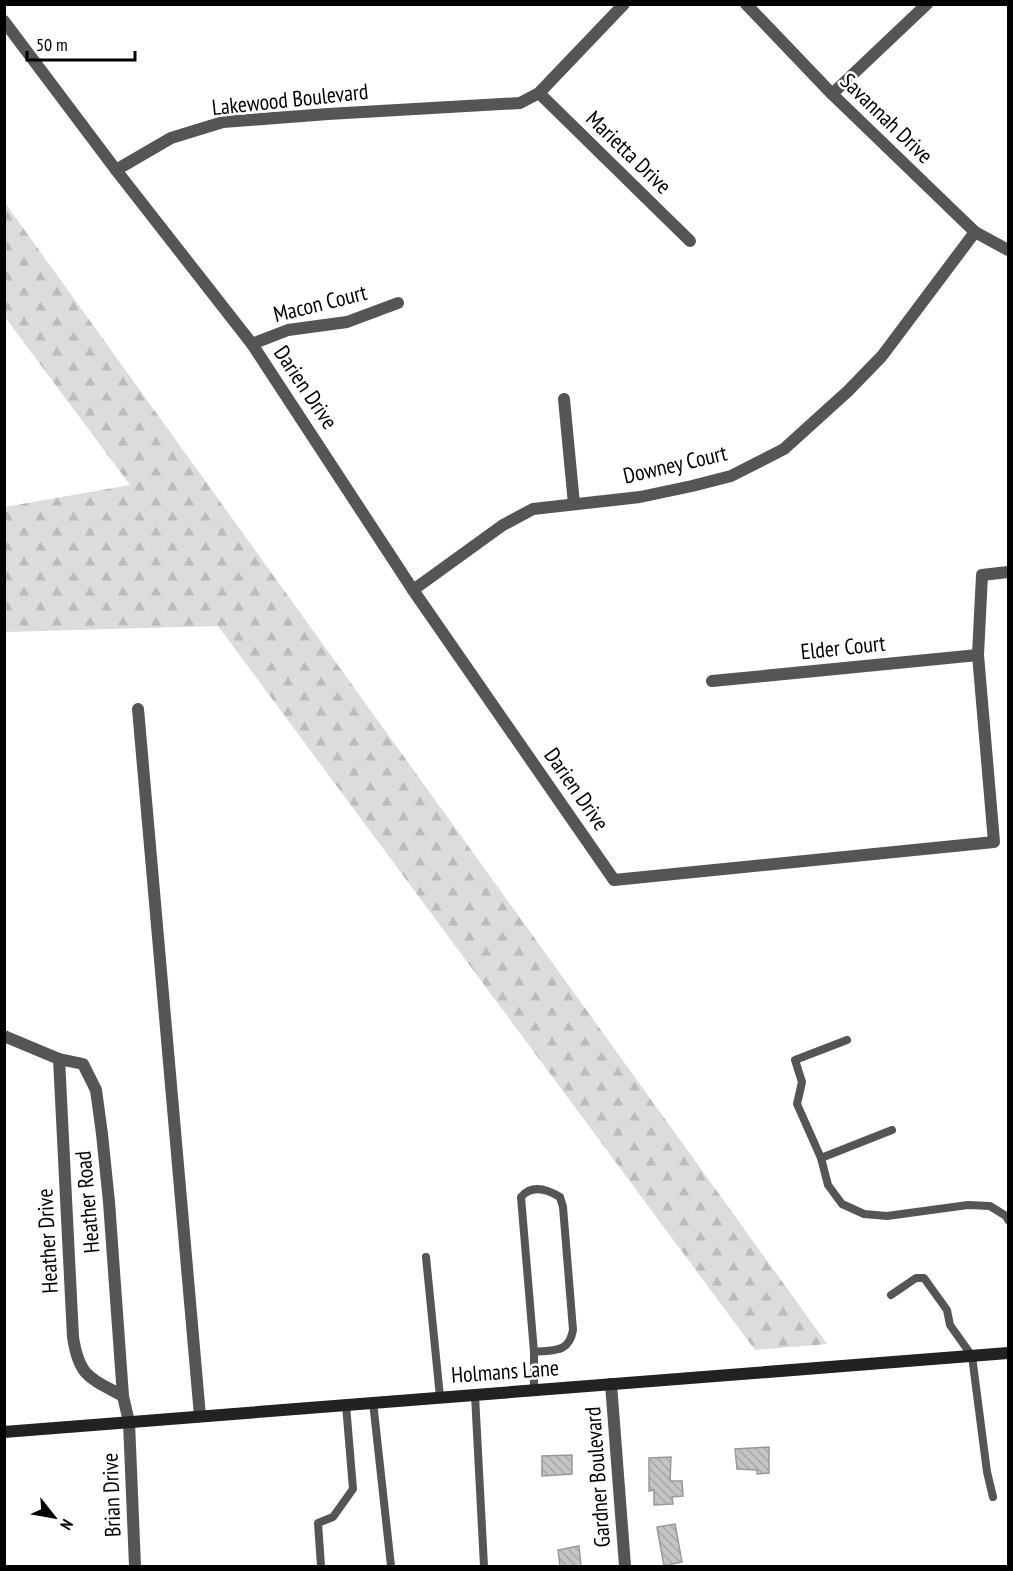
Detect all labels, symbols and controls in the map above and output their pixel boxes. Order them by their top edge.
scale bar [27,24,135,62]
text: 50 m [36,33,68,56]
street label: Savannah Drive [835,67,939,169]
street label: Lakewood Boulevard [210,77,370,121]
street label: Marietta Drive [580,104,678,200]
street label: Macon Court [270,278,370,328]
street label: Darien Drive [268,340,344,434]
street label: Downey Court [620,438,730,490]
street label: Elder Court [799,629,887,665]
street label: Darien Drive [538,742,616,836]
street label: Heather Road [69,1150,105,1254]
street label: Heather Drive [30,1188,64,1294]
street label: Holmans Lane [450,1353,560,1389]
street label: Gardner Boulevard [578,1406,616,1548]
street label: Brian Drive [96,1452,126,1538]
north arrow [24,1487,84,1547]
text: N [56,1516,78,1534]

